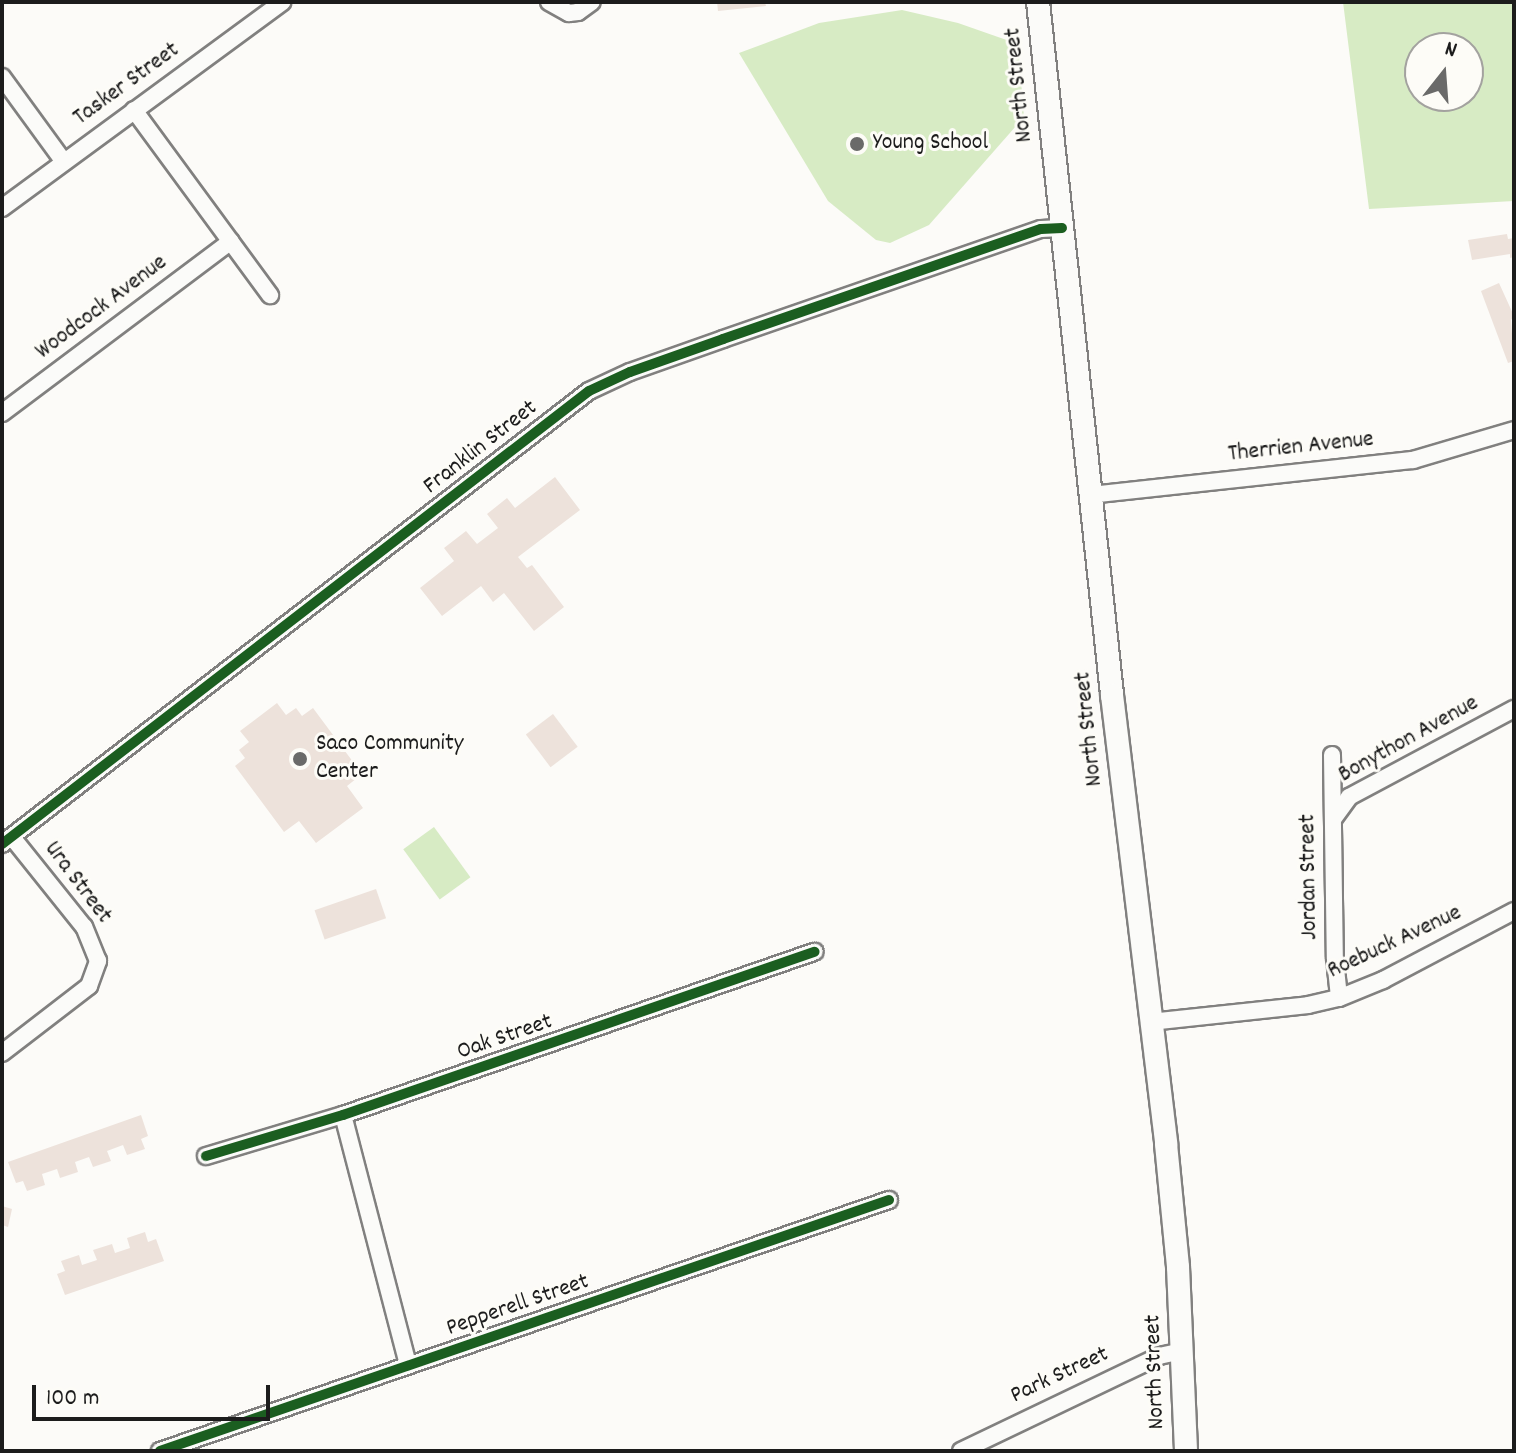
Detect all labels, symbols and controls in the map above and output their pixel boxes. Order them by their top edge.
street label: North Street [1000,26,1040,144]
north arrow [1404,32,1484,112]
text: N [1441,34,1460,67]
street label: Tasker Street [68,37,186,133]
place label: Young School [873,130,988,158]
marker: Young School [848,135,866,153]
street label: Woodcock Avenue [30,249,174,367]
street label: Franklin Street [418,395,544,501]
street label: Therrien Avenue [1227,426,1375,470]
street label: North Street [1070,670,1110,788]
street label: Bonython Avenue [1334,690,1484,790]
place label: Saco Community Center [316,731,464,787]
marker: Saco Community Center [291,750,309,768]
street label: Jordan Street [1295,814,1325,940]
street label: Ura Street [37,836,117,930]
street label: Roebuck Avenue [1324,899,1466,987]
street label: Oak Street [454,1008,556,1068]
street label: Pepperell Street [443,1268,593,1344]
street label: North Street [1140,1314,1172,1430]
street label: Park Street [1006,1341,1114,1411]
scale bar [36,1369,274,1419]
text: 100 m [46,1382,99,1416]

